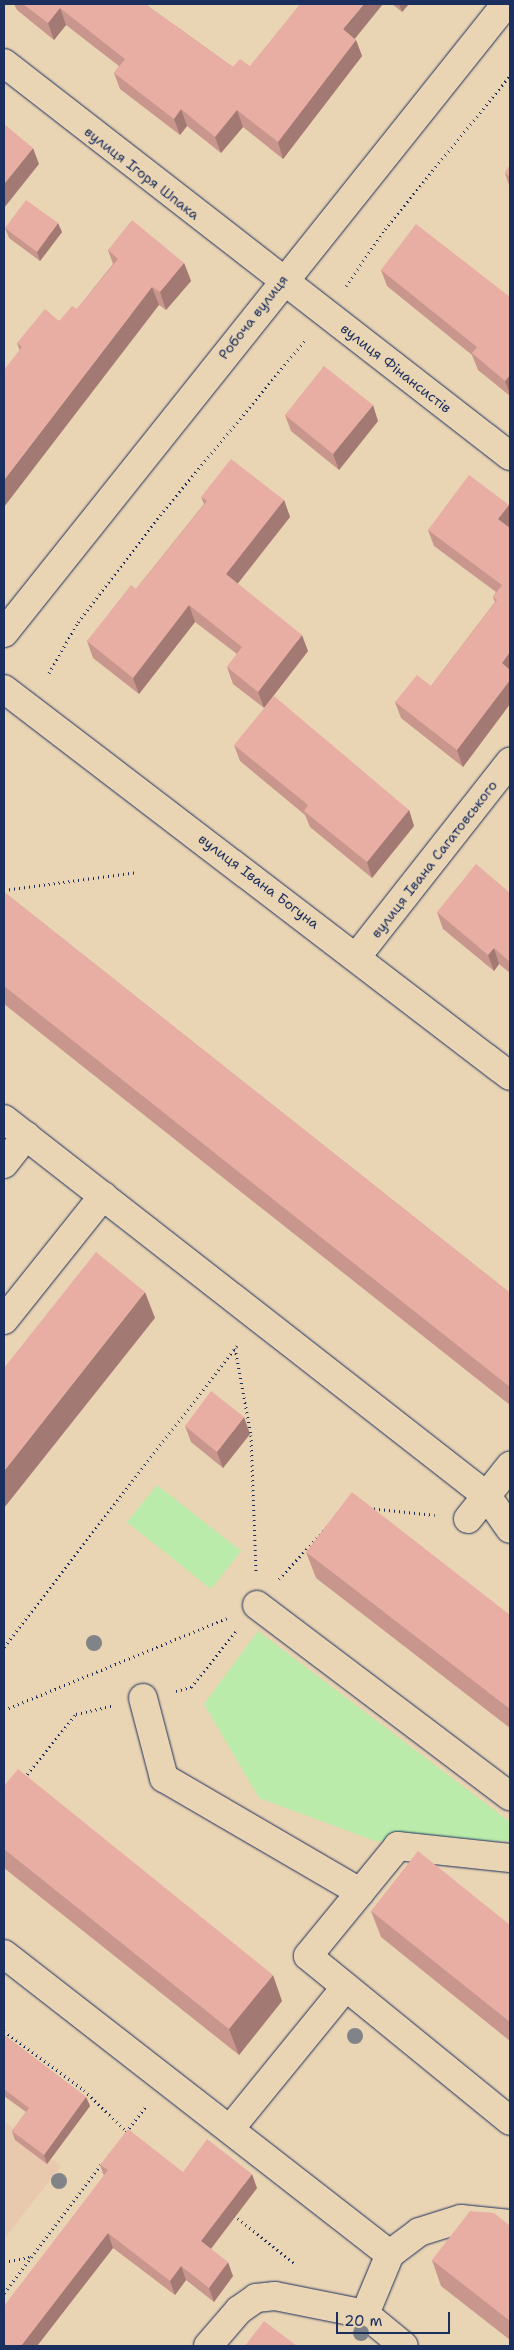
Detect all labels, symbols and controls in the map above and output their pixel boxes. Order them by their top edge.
street label: вулиця Ігоря Шпака [81,123,203,223]
street label: Робоча вулиця [215,271,291,363]
street label: вулиця Фінансистів [337,320,455,416]
street label: вулиця Івана Сагатовського [367,777,501,941]
street label: вулиця Івана Богуна [195,830,323,932]
scale bar [339,2302,453,2334]
text: 20 m [344,2311,383,2331]

